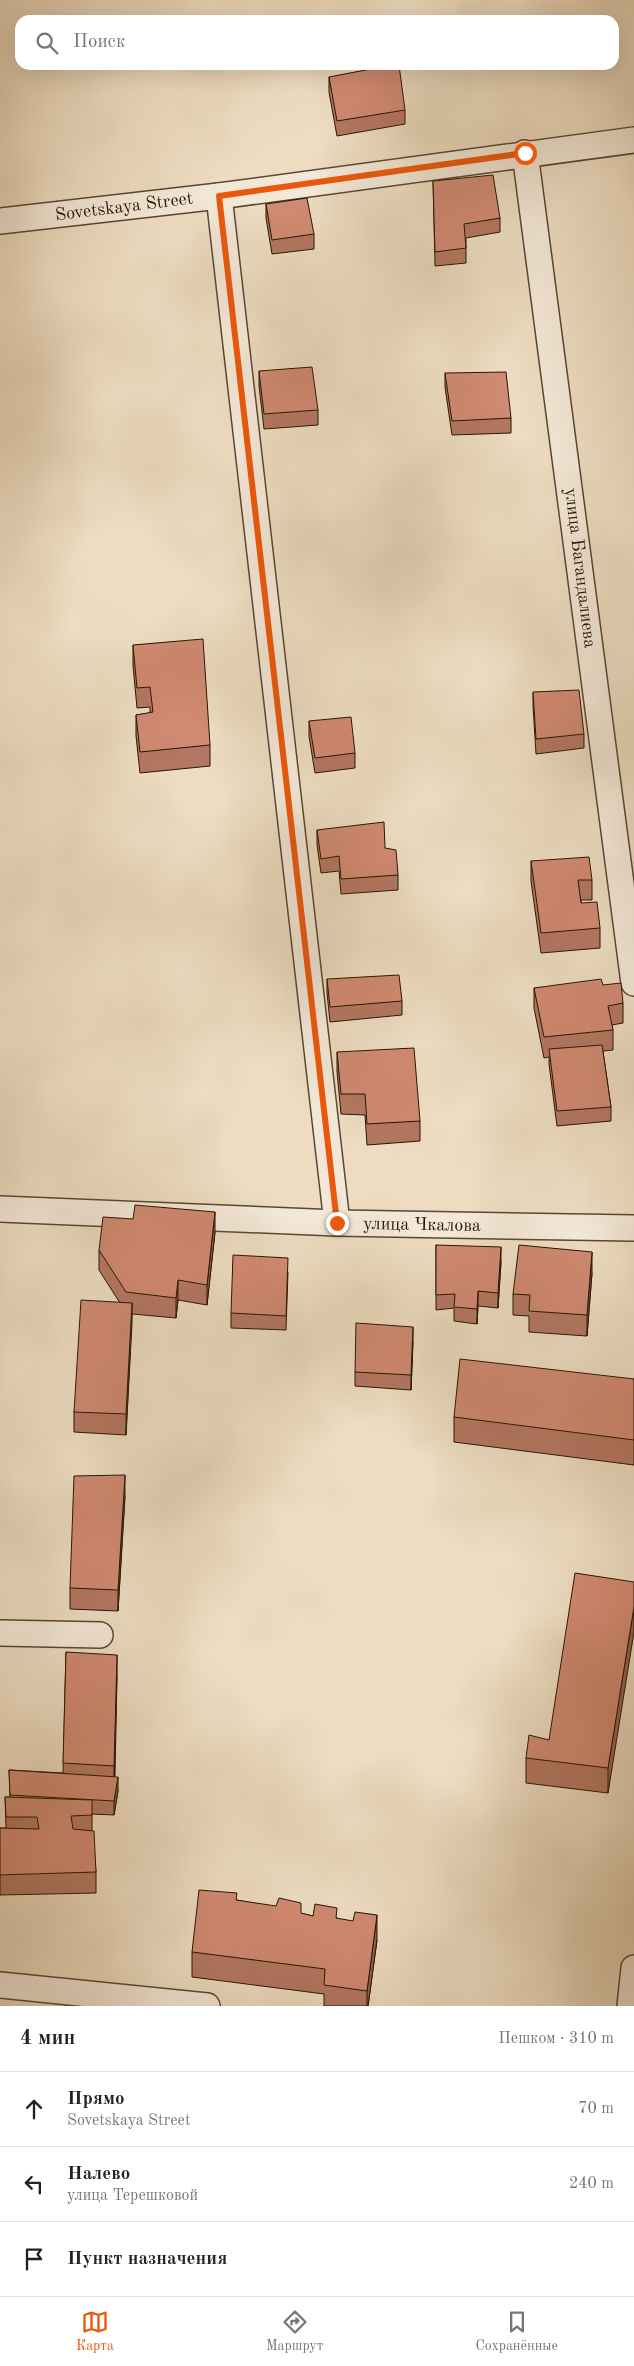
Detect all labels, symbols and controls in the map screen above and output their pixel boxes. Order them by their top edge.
search box [15,15,619,70]
icon: search [33,29,61,57]
text: Поиск [73,33,125,52]
route start [514,142,537,165]
street label: Sovetskaya Street [54,190,194,224]
street label: улица Багандалиева [561,487,599,649]
route end [326,1212,349,1235]
street label: улица Чкалова [363,1215,481,1235]
text: 4 мин [20,2028,75,2049]
text: Пешком · 310 m [498,2031,614,2047]
text: Прямо [67,2090,125,2109]
icon: ahead [20,2095,48,2123]
text: 70 m [578,2101,614,2117]
text: Sovetskaya Street [67,2113,191,2129]
text: Налево [67,2165,130,2184]
icon: left [20,2170,48,2198]
text: 240 m [569,2176,614,2192]
text: улица Терешковой [67,2188,198,2204]
icon: arrive [20,2245,48,2273]
text: Пункт назначения [67,2250,227,2269]
tab: Карта [76,2308,114,2355]
tab: Маршрут [266,2308,323,2355]
tab: Сохранённые [475,2308,558,2355]

